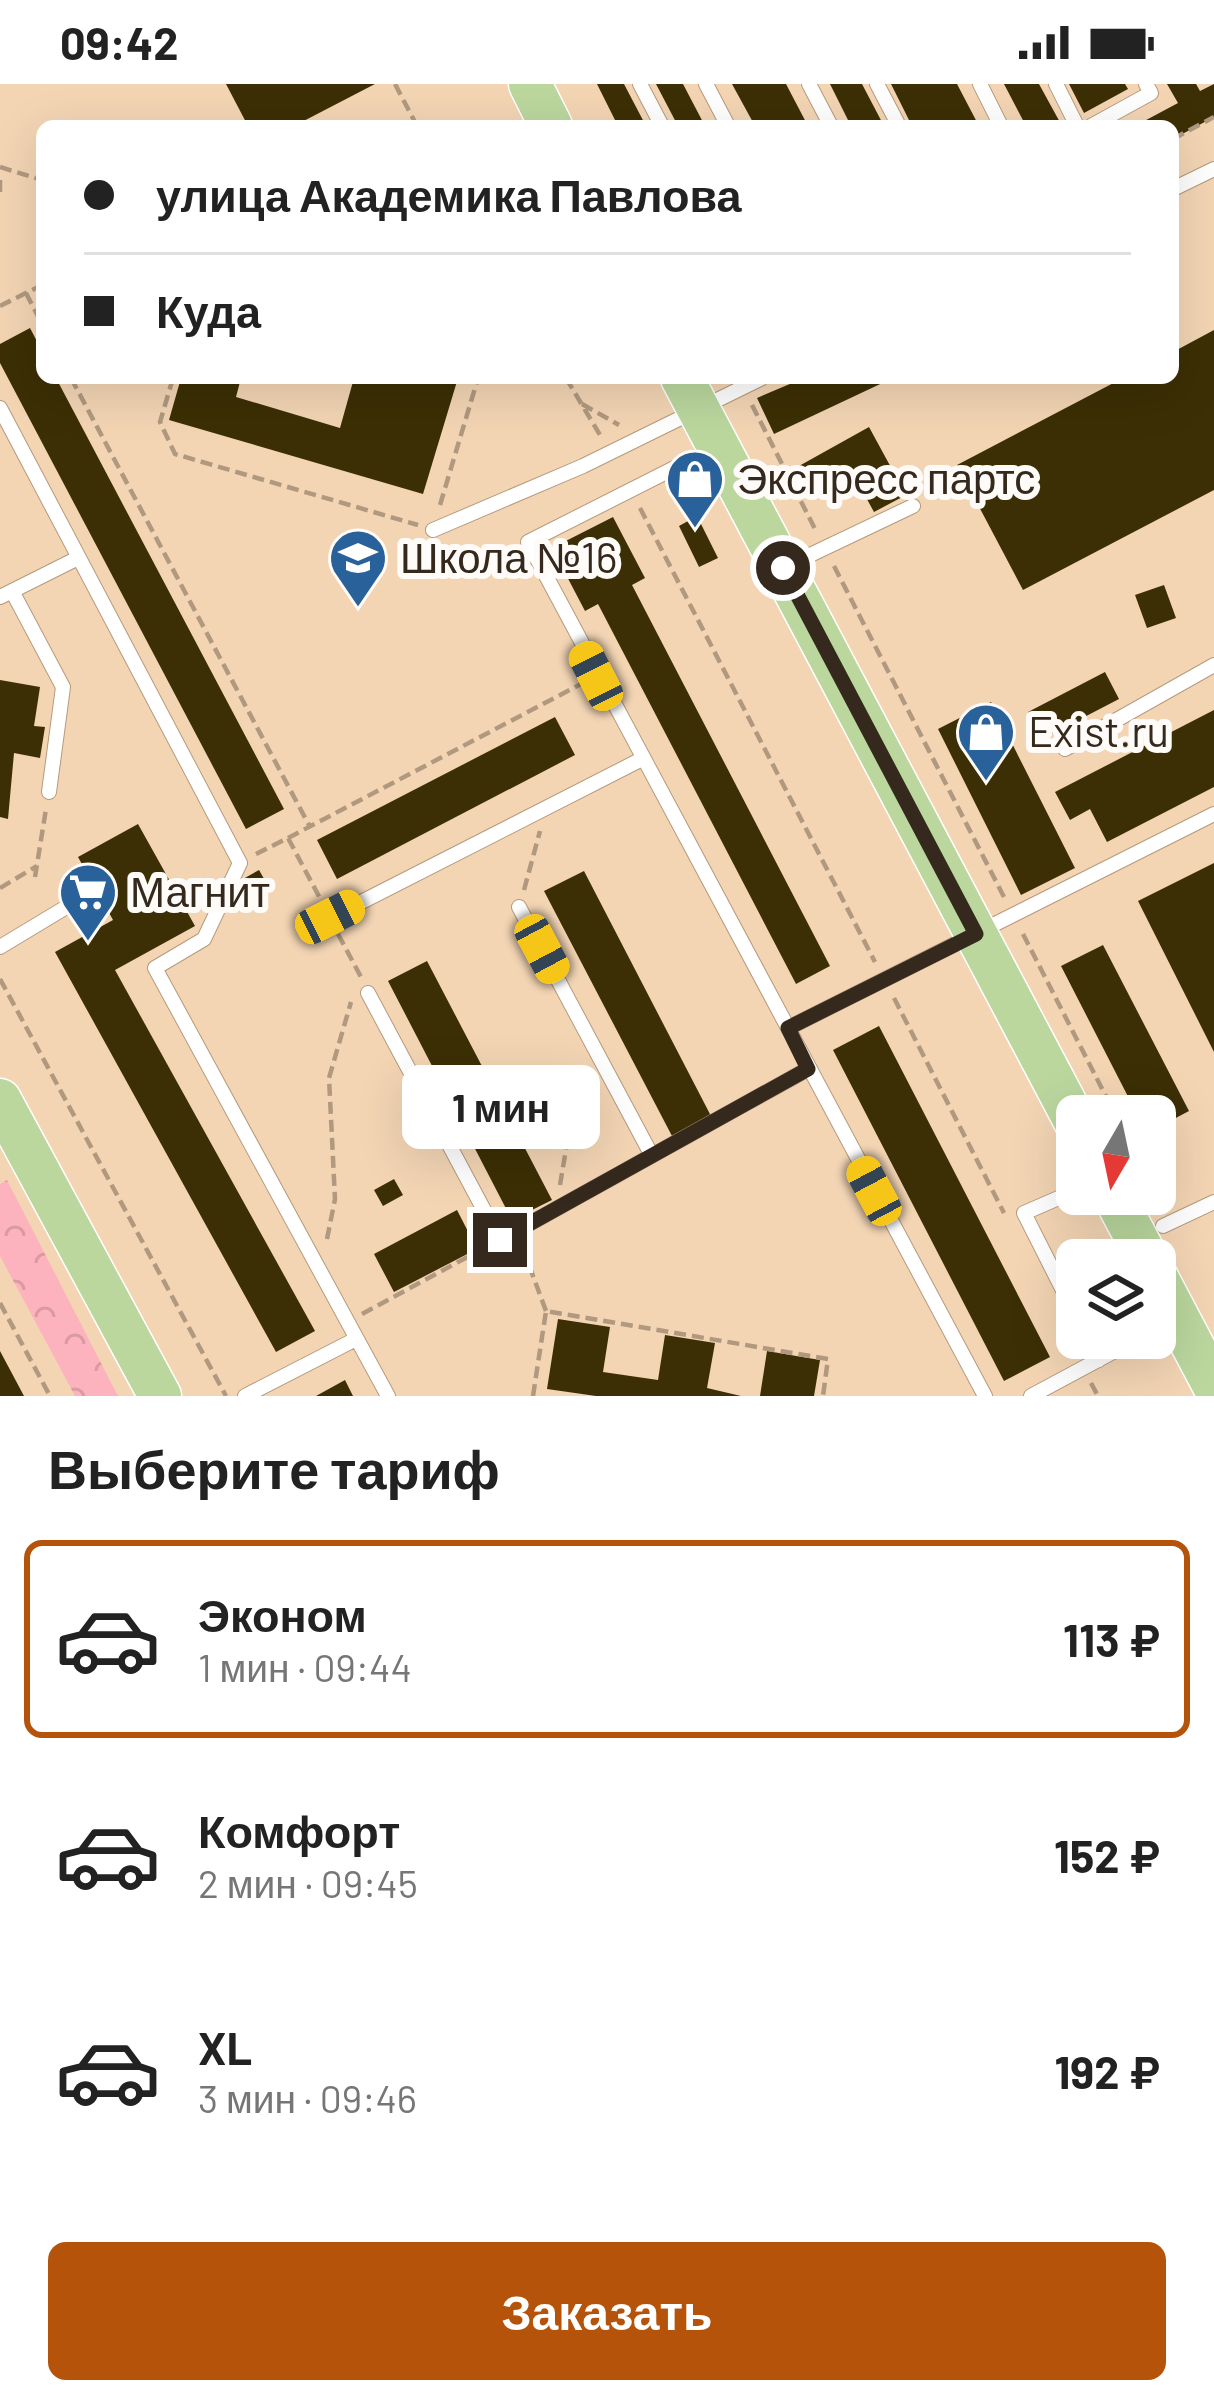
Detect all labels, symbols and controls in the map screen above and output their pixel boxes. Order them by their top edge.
text: 09:42 [60,15,178,69]
text: улица Академика Павлова [156,167,742,221]
text: Куда [156,283,261,337]
shop icon: Экспресс партс [664,448,726,530]
place label: Экспресс партс [737,452,1035,503]
school or university icon: Школа №16 [327,527,389,609]
place label: Школа №16 [400,531,617,581]
route start [756,541,810,595]
car [564,636,628,716]
shop icon: Exist.ru [955,701,1017,783]
place label: Exist.ru [1028,705,1169,755]
supermarket icon: Магнит [57,861,119,943]
place label: Магнит [130,865,270,915]
car [290,885,370,949]
car [509,909,575,989]
callout: 1 мин [401,1066,599,1150]
text: 1 мин [452,1083,550,1130]
north arrow [1056,1095,1176,1215]
map controls [1056,1095,1176,1359]
car [841,1151,907,1231]
route end [473,1213,527,1267]
button: layers [1056,1239,1176,1359]
text: Выберите тариф [48,1435,500,1500]
icon: car [54,1585,162,1693]
text: Эконом [198,1587,367,1641]
text: 113 ₽ [1063,1612,1160,1666]
text: 1 мин · 09:44 [198,1643,412,1690]
icon: car [54,1801,162,1909]
text: Комфорт [198,1803,400,1857]
text: 152 ₽ [1054,1828,1160,1882]
text: 2 мин · 09:45 [198,1859,418,1906]
icon: car [54,2017,162,2125]
text: XL [198,2020,252,2074]
text: 192 ₽ [1054,2044,1160,2098]
text: 3 мин · 09:46 [198,2074,417,2121]
button: Заказать [48,2242,1166,2380]

